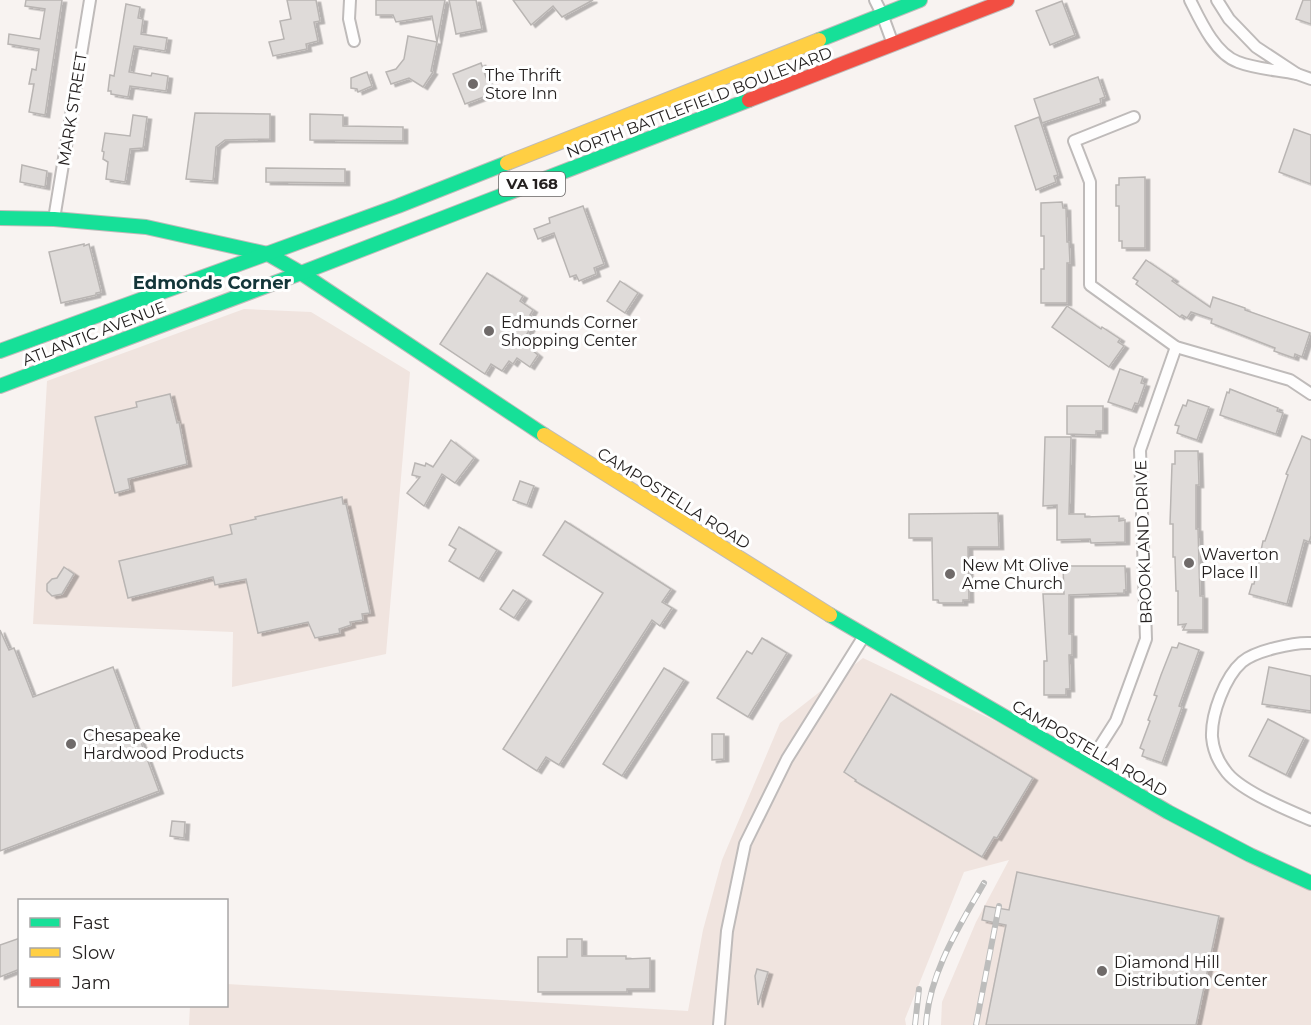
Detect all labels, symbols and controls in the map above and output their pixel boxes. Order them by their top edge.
street label: NORTH BATTLEFIELD BOULEVARD [564,43,835,162]
street label: MARK STREET [54,50,91,167]
place label: The Thrift Store Inn [485,66,562,103]
marker: The Thrift Store Inn [466,77,480,91]
road number: VA 168 [499,172,565,196]
district label: Edmonds Corner [133,272,292,294]
street label: ATLANTIC AVENUE [20,297,169,370]
place label: Edmunds Corner Shopping Center [501,313,638,350]
marker: Edmunds Corner Shopping Center [482,324,496,338]
street label: CAMPOSTELLA ROAD [594,444,754,553]
street label: BROOKLAND DRIVE [1131,460,1156,624]
place label: Waverton Place II [1201,545,1279,582]
place label: New Mt Olive Ame Church [962,556,1069,593]
marker: Waverton Place II [1182,556,1196,570]
marker: New Mt Olive Ame Church [943,567,957,581]
street label: CAMPOSTELLA ROAD [1009,696,1171,801]
place label: Chesapeake Hardwood Products [83,726,244,763]
marker: Chesapeake Hardwood Products [64,737,78,751]
legend [18,899,228,1007]
text: Fast [72,912,110,934]
text: Slow [72,942,115,964]
place label: Diamond Hill Distribution Center [1114,953,1268,990]
marker: Diamond Hill Distribution Center [1095,964,1109,978]
text: Jam [71,972,111,994]

